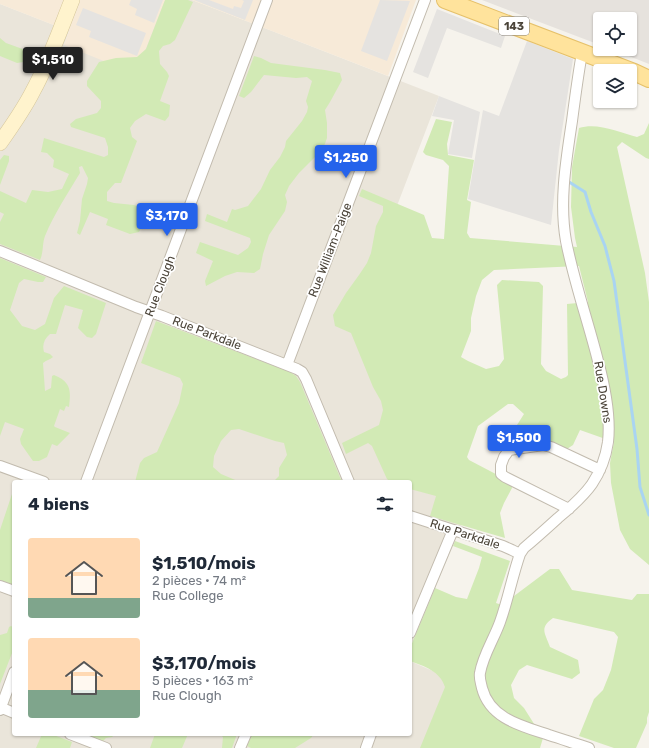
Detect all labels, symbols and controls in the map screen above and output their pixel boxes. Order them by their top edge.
map controls [593,12,637,108]
button: locate [593,12,637,56]
road number: 143 [499,17,529,35]
pin: $1,510 [20,47,86,81]
text: $1,510 [32,52,74,67]
button: layers [593,64,637,108]
pin: $1,250 [313,145,379,179]
text: $1,250 [324,150,368,165]
street label: Rue William-Paige [306,201,355,299]
pin: $3,170 [134,203,200,237]
text: $3,170 [146,208,188,223]
street label: Rue Clough [142,254,178,318]
street label: Rue Parkdale [170,313,244,353]
street label: Rue Downs [591,360,615,424]
pin: $1,500 [486,425,552,459]
text: $1,500 [497,430,541,445]
icon: filters [374,493,396,515]
text: 4 biens [28,494,89,514]
street label: Rue Parkdale [428,516,502,552]
text: $1,510/mois [152,553,256,573]
icon: home [60,554,108,602]
text: 2 pièces · 74 m² [152,573,246,588]
text: Rue College [152,588,224,603]
text: $3,170/mois [152,653,256,673]
icon: home [60,654,108,702]
text: 5 pièces · 163 m² [152,673,253,688]
text: Rue Clough [152,688,222,703]

